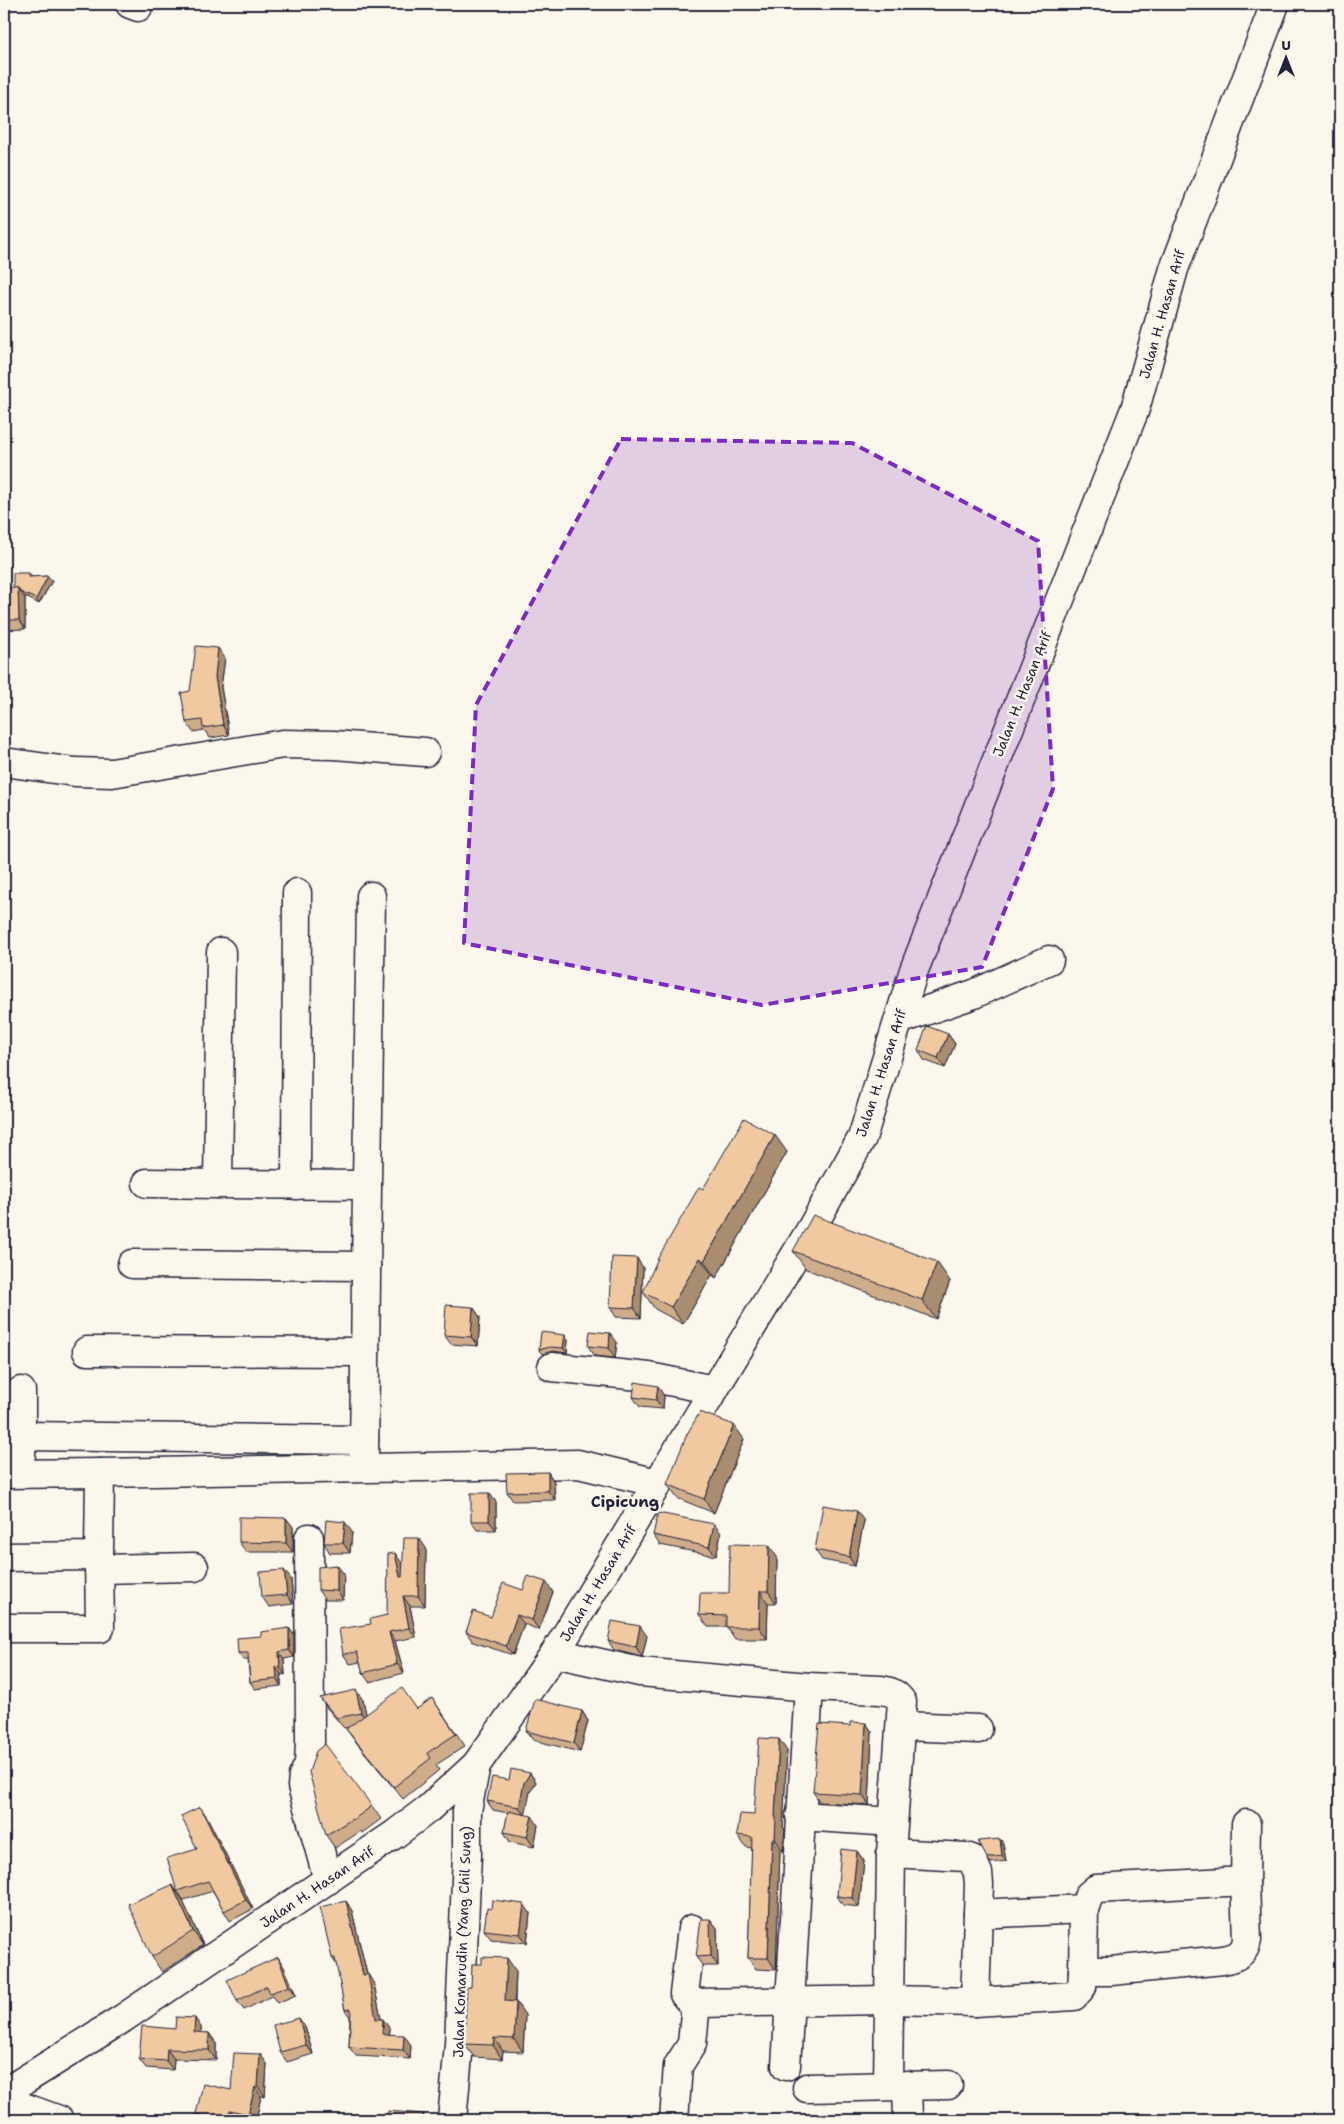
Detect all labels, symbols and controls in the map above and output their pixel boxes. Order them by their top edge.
north arrow [1262,32,1312,82]
text: U [1281,36,1291,54]
street label: Jalan H. Hasan Arif [1135,246,1189,381]
street label: Jalan H. Hasan Arif [989,628,1056,759]
street label: Jalan H. Hasan Arif [852,1006,910,1139]
district label: Cipicung [591,1491,659,1512]
street label: Jalan H. Hasan Arif [556,1520,641,1645]
street label: Jalan Komarudin (Yang Chil Sung) [449,1826,475,2058]
street label: Jalan H. Hasan Arif [257,1842,378,1932]

